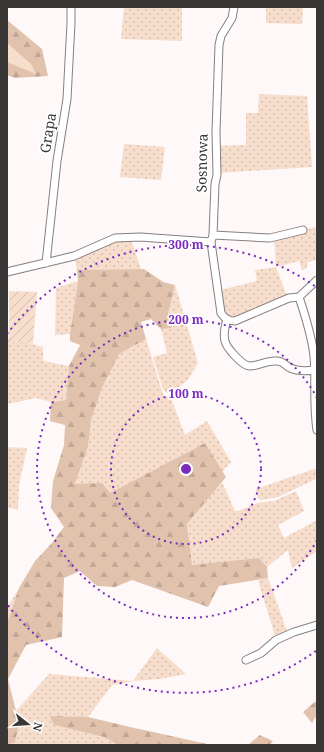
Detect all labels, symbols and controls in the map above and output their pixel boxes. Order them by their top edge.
street label: Grapa [35,111,60,154]
street label: Sosnowa [191,133,212,193]
text: 300 m [168,236,204,253]
text: 200 m [168,311,204,328]
text: 100 m [168,385,204,402]
centre of rings [179,462,193,476]
north arrow [8,704,48,744]
text: N [30,721,46,734]

